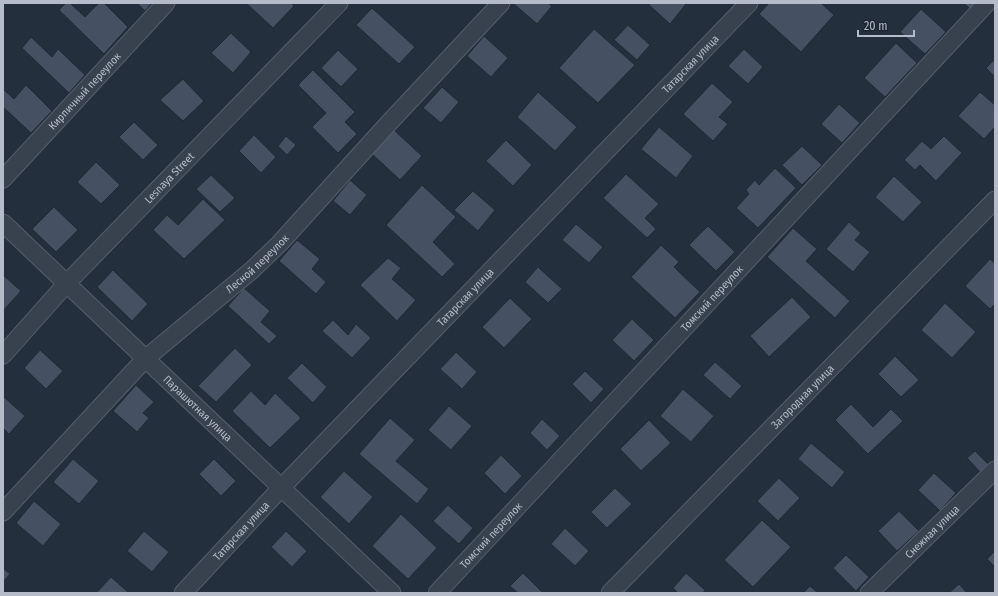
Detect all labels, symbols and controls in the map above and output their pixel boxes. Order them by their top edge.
scale bar [858,12,914,38]
text: 20 m [864,19,888,33]
street label: Татарская улица [660,32,722,96]
street label: Кирпичный переулок [46,49,124,133]
street label: Lesnaya Street [142,150,197,206]
street label: Лесной переулок [223,231,292,296]
street label: Томский переулок [678,262,747,334]
street label: Татарская улица [435,266,497,329]
street label: Загородная улица [769,362,837,432]
street label: Парашютная улица [160,373,235,444]
street label: Татарская улица [211,499,272,563]
street label: Томский переулок [457,499,526,571]
street label: Снежная улица [903,503,962,561]

